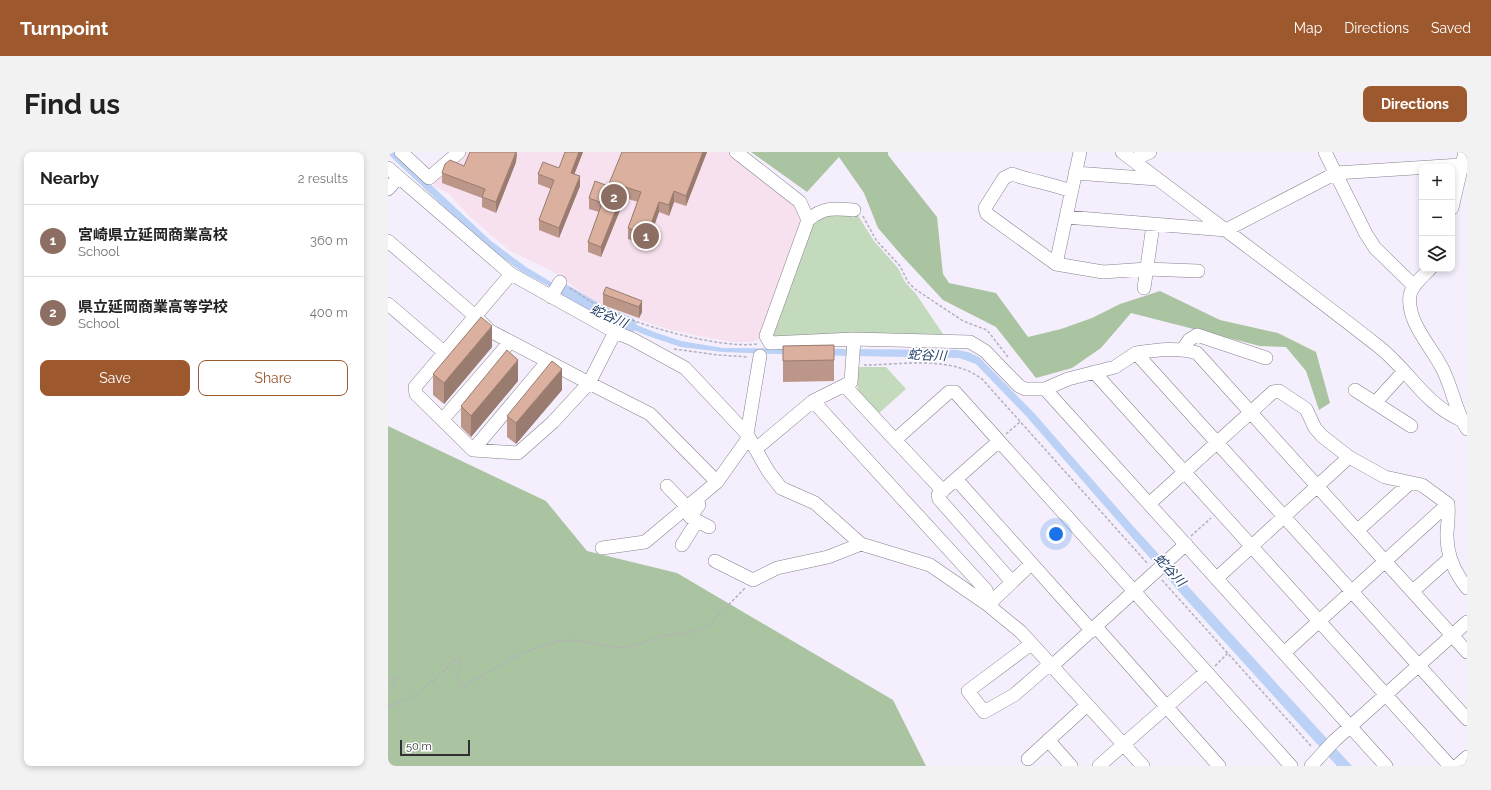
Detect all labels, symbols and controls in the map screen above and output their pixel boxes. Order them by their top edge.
text: Turnpoint [20,17,108,39]
text: Map [1294,20,1322,36]
text: Directions [1344,20,1409,36]
text: Saved [1431,20,1471,36]
button: Directions [1363,86,1467,122]
text: Find us [24,88,120,121]
map controls [1419,164,1455,272]
button: + [1419,164,1455,200]
text: Nearby [40,168,99,188]
text: 2 results [298,171,348,186]
pin: 2 [601,182,627,212]
button: − [1419,200,1455,236]
pin: 1 [633,221,659,251]
text: 宮崎県立延岡商業高校 [78,226,228,244]
text: 1 [50,233,56,248]
text: 360 m [310,233,348,248]
button: layers [1419,236,1455,272]
text: School [78,244,120,259]
text: 県立延岡商業高等学校 [78,298,228,316]
water label: 蛇谷川 [588,301,632,332]
text: 2 [49,305,57,320]
text: 400 m [310,305,348,320]
text: School [78,316,120,331]
water label: 蛇谷川 [907,346,949,364]
button: Save [40,360,190,396]
button: Share [198,360,348,396]
your location [1046,524,1066,544]
water label: 蛇谷川 [1151,551,1190,591]
scale bar [400,738,470,757]
text: 50 m [406,740,432,753]

